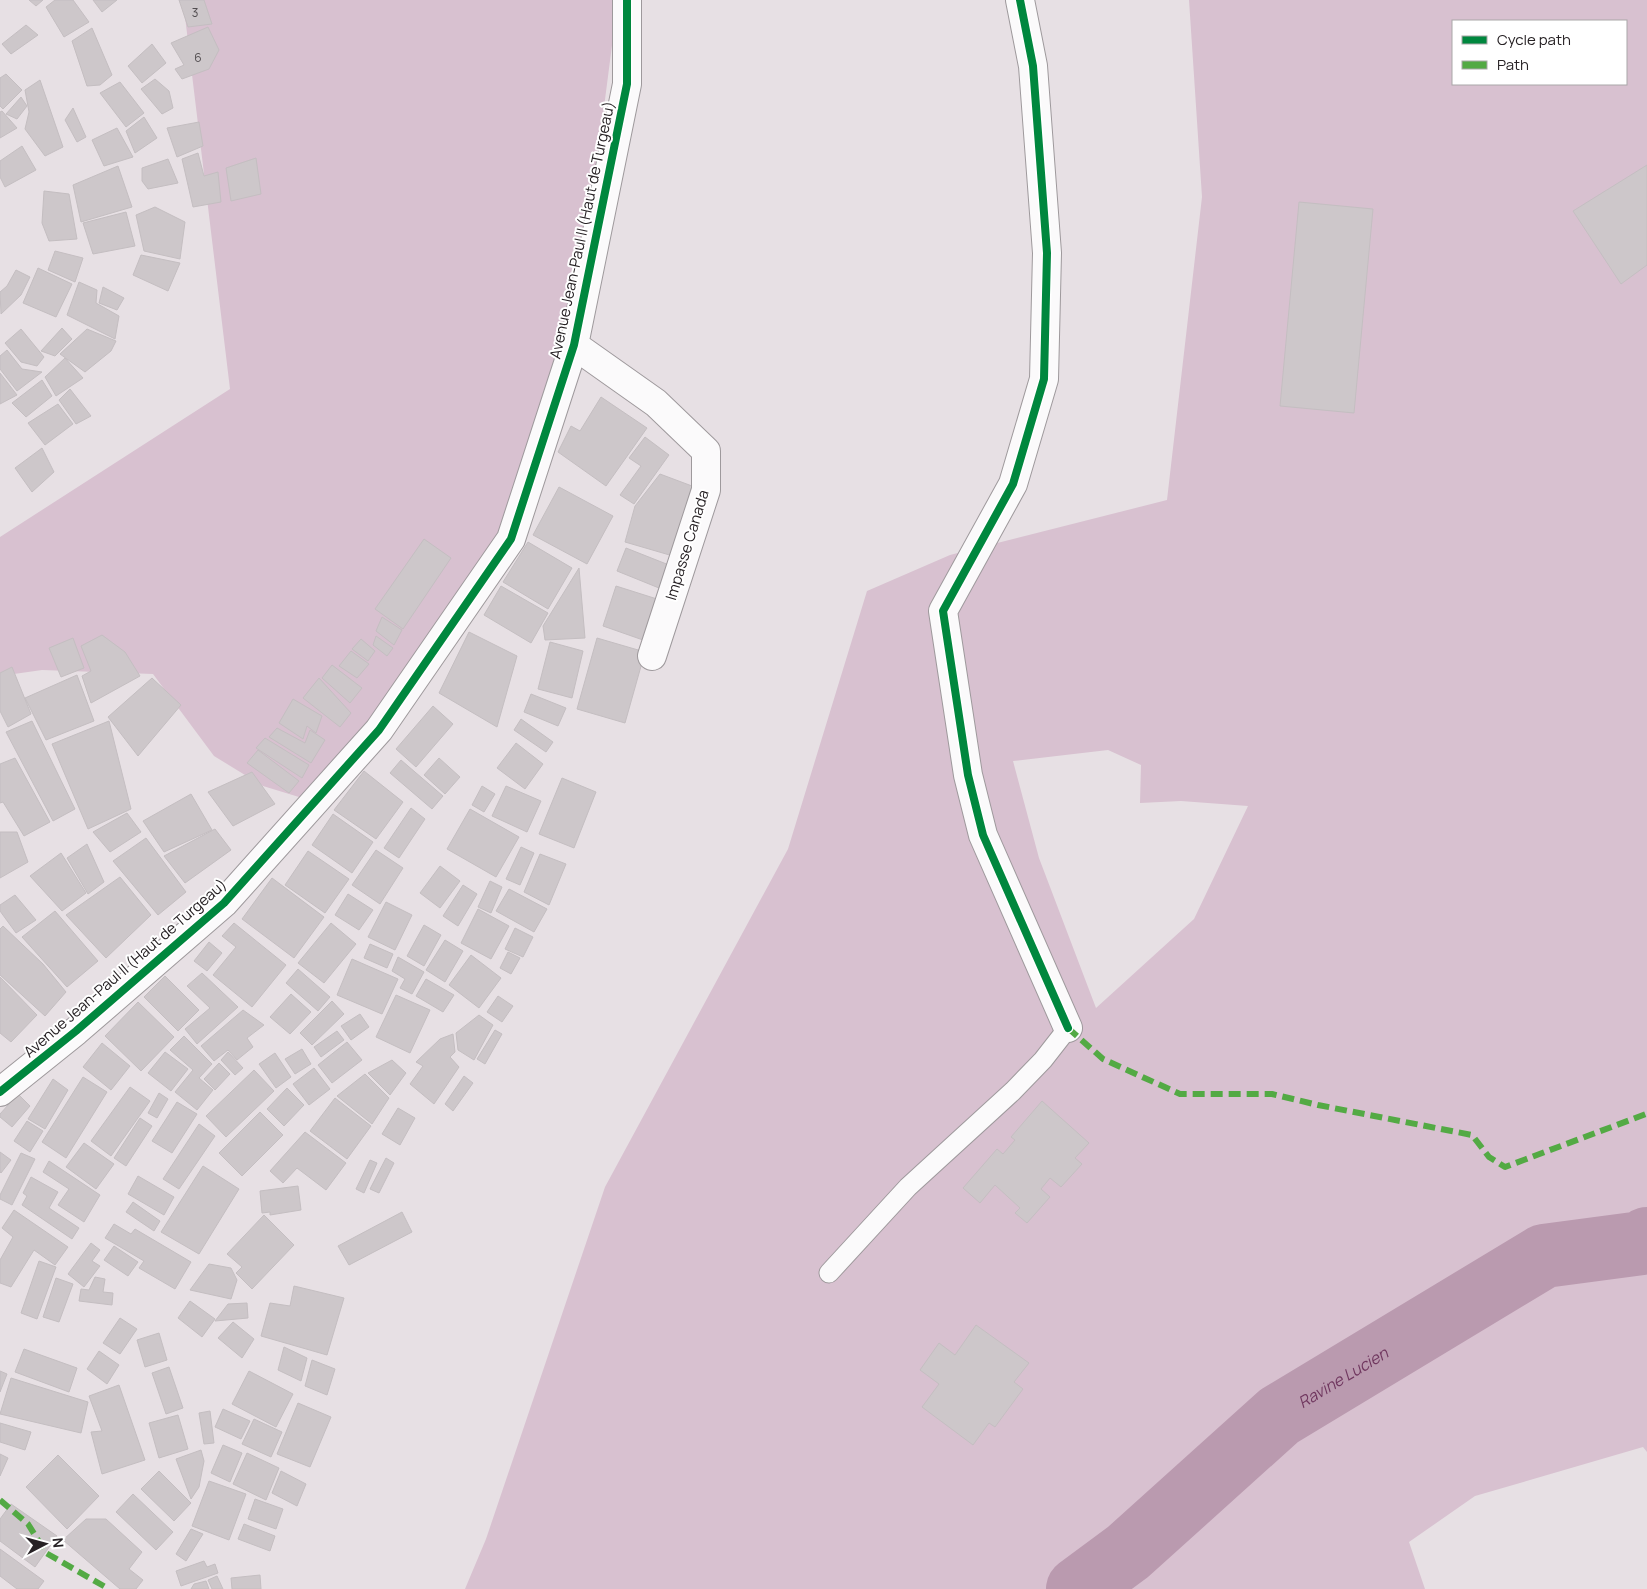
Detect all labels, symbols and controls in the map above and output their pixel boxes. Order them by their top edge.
house number: 3 [192,4,198,21]
legend [1452,20,1627,85]
text: Cycle path [1497,29,1571,50]
house number: 6 [194,49,202,66]
text: Path [1497,54,1529,75]
street label: Avenue Jean-Paul II (Haut de Turgeau) [544,99,620,361]
street label: Impasse Canada [660,487,714,603]
street label: Avenue Jean-Paul II (Haut de Turgeau) [19,874,231,1062]
water label: Ravine Lucien [1294,1342,1392,1413]
north arrow [20,1519,70,1569]
text: N [48,1537,68,1549]

